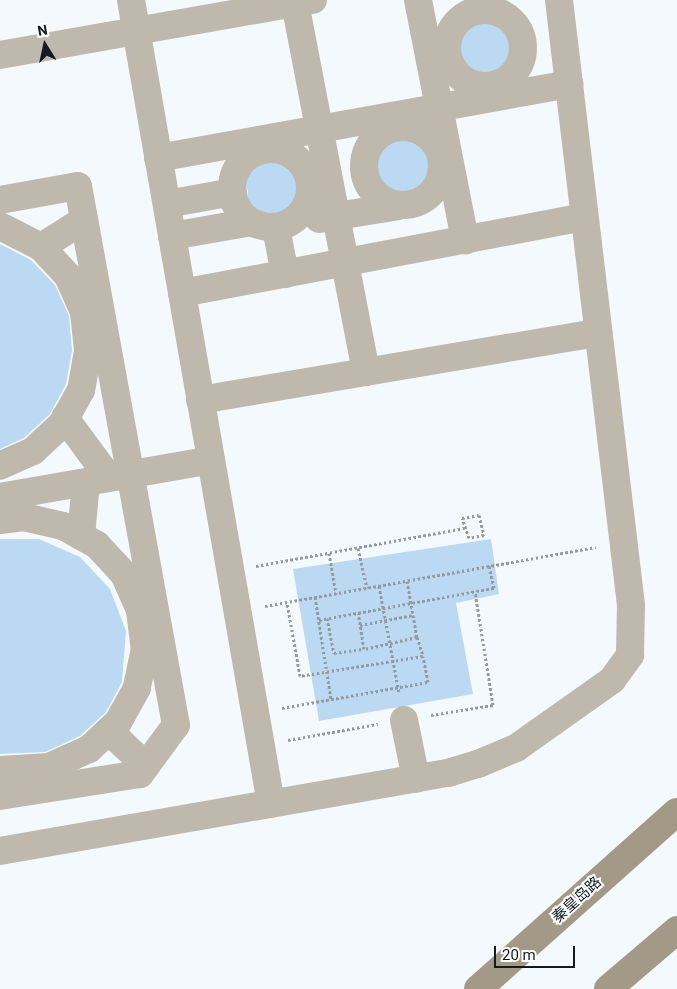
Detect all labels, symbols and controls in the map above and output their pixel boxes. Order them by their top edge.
north arrow [20,20,70,70]
text: N [36,21,49,39]
street label: 秦皇岛路 [549,873,605,927]
scale bar [497,936,578,968]
text: 20 m [502,946,536,964]

